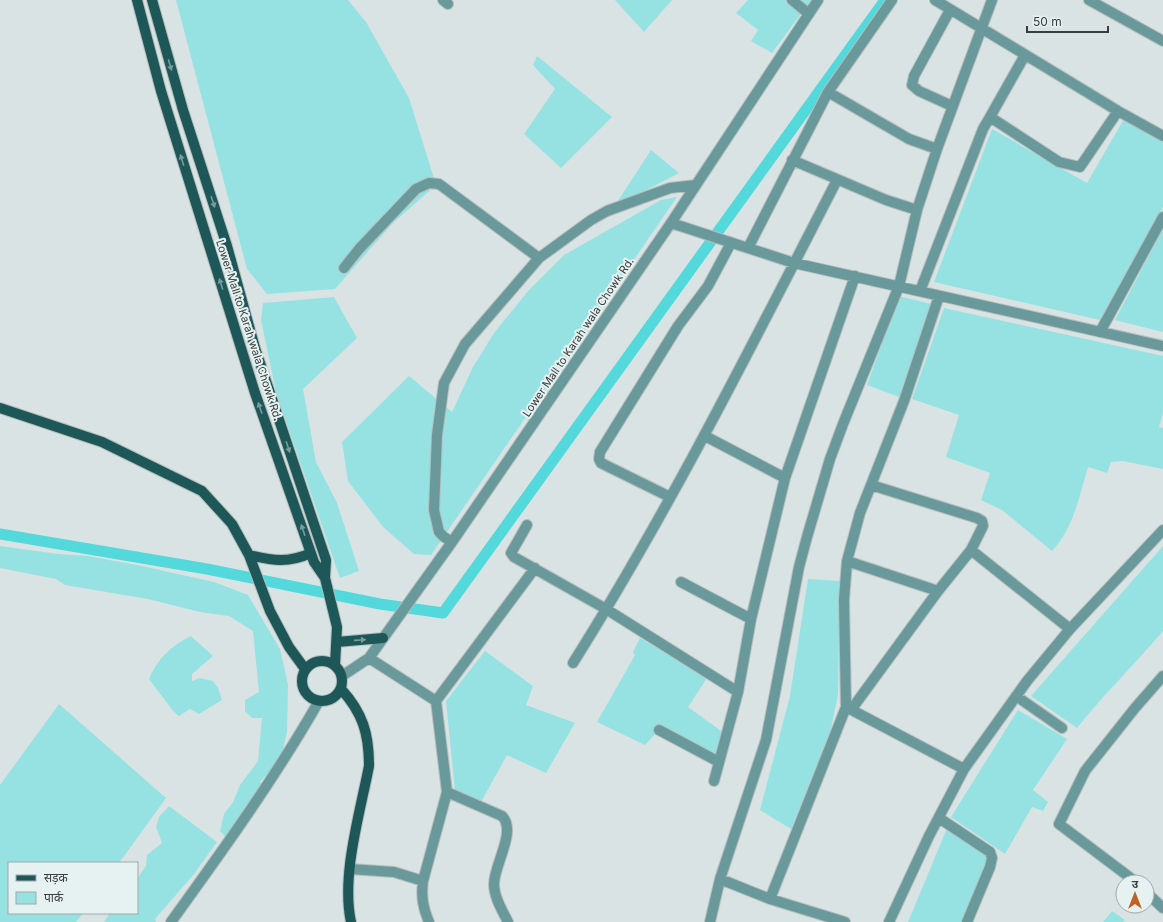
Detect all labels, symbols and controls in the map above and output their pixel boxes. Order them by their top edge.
scale bar [1027,8,1108,34]
text: 50 m [1033,14,1062,29]
one-way arrow [167,59,173,71]
one-way arrow [179,153,185,165]
one-way arrow [210,196,216,208]
street label: Lower Mall to Karah wala Chowk Rd. [213,238,285,422]
street label: Lower Mall to Karah wala Chowk Rd. [519,255,637,419]
one-way arrow [218,277,224,289]
one-way arrow [257,401,263,413]
one-way arrow [285,441,291,453]
one-way arrow [300,524,306,536]
one-way arrow [354,637,366,644]
legend [8,862,138,914]
text: सड़क [44,870,69,885]
north arrow [1115,874,1155,914]
text: उ [1132,877,1139,891]
text: पार्क [44,890,64,905]

